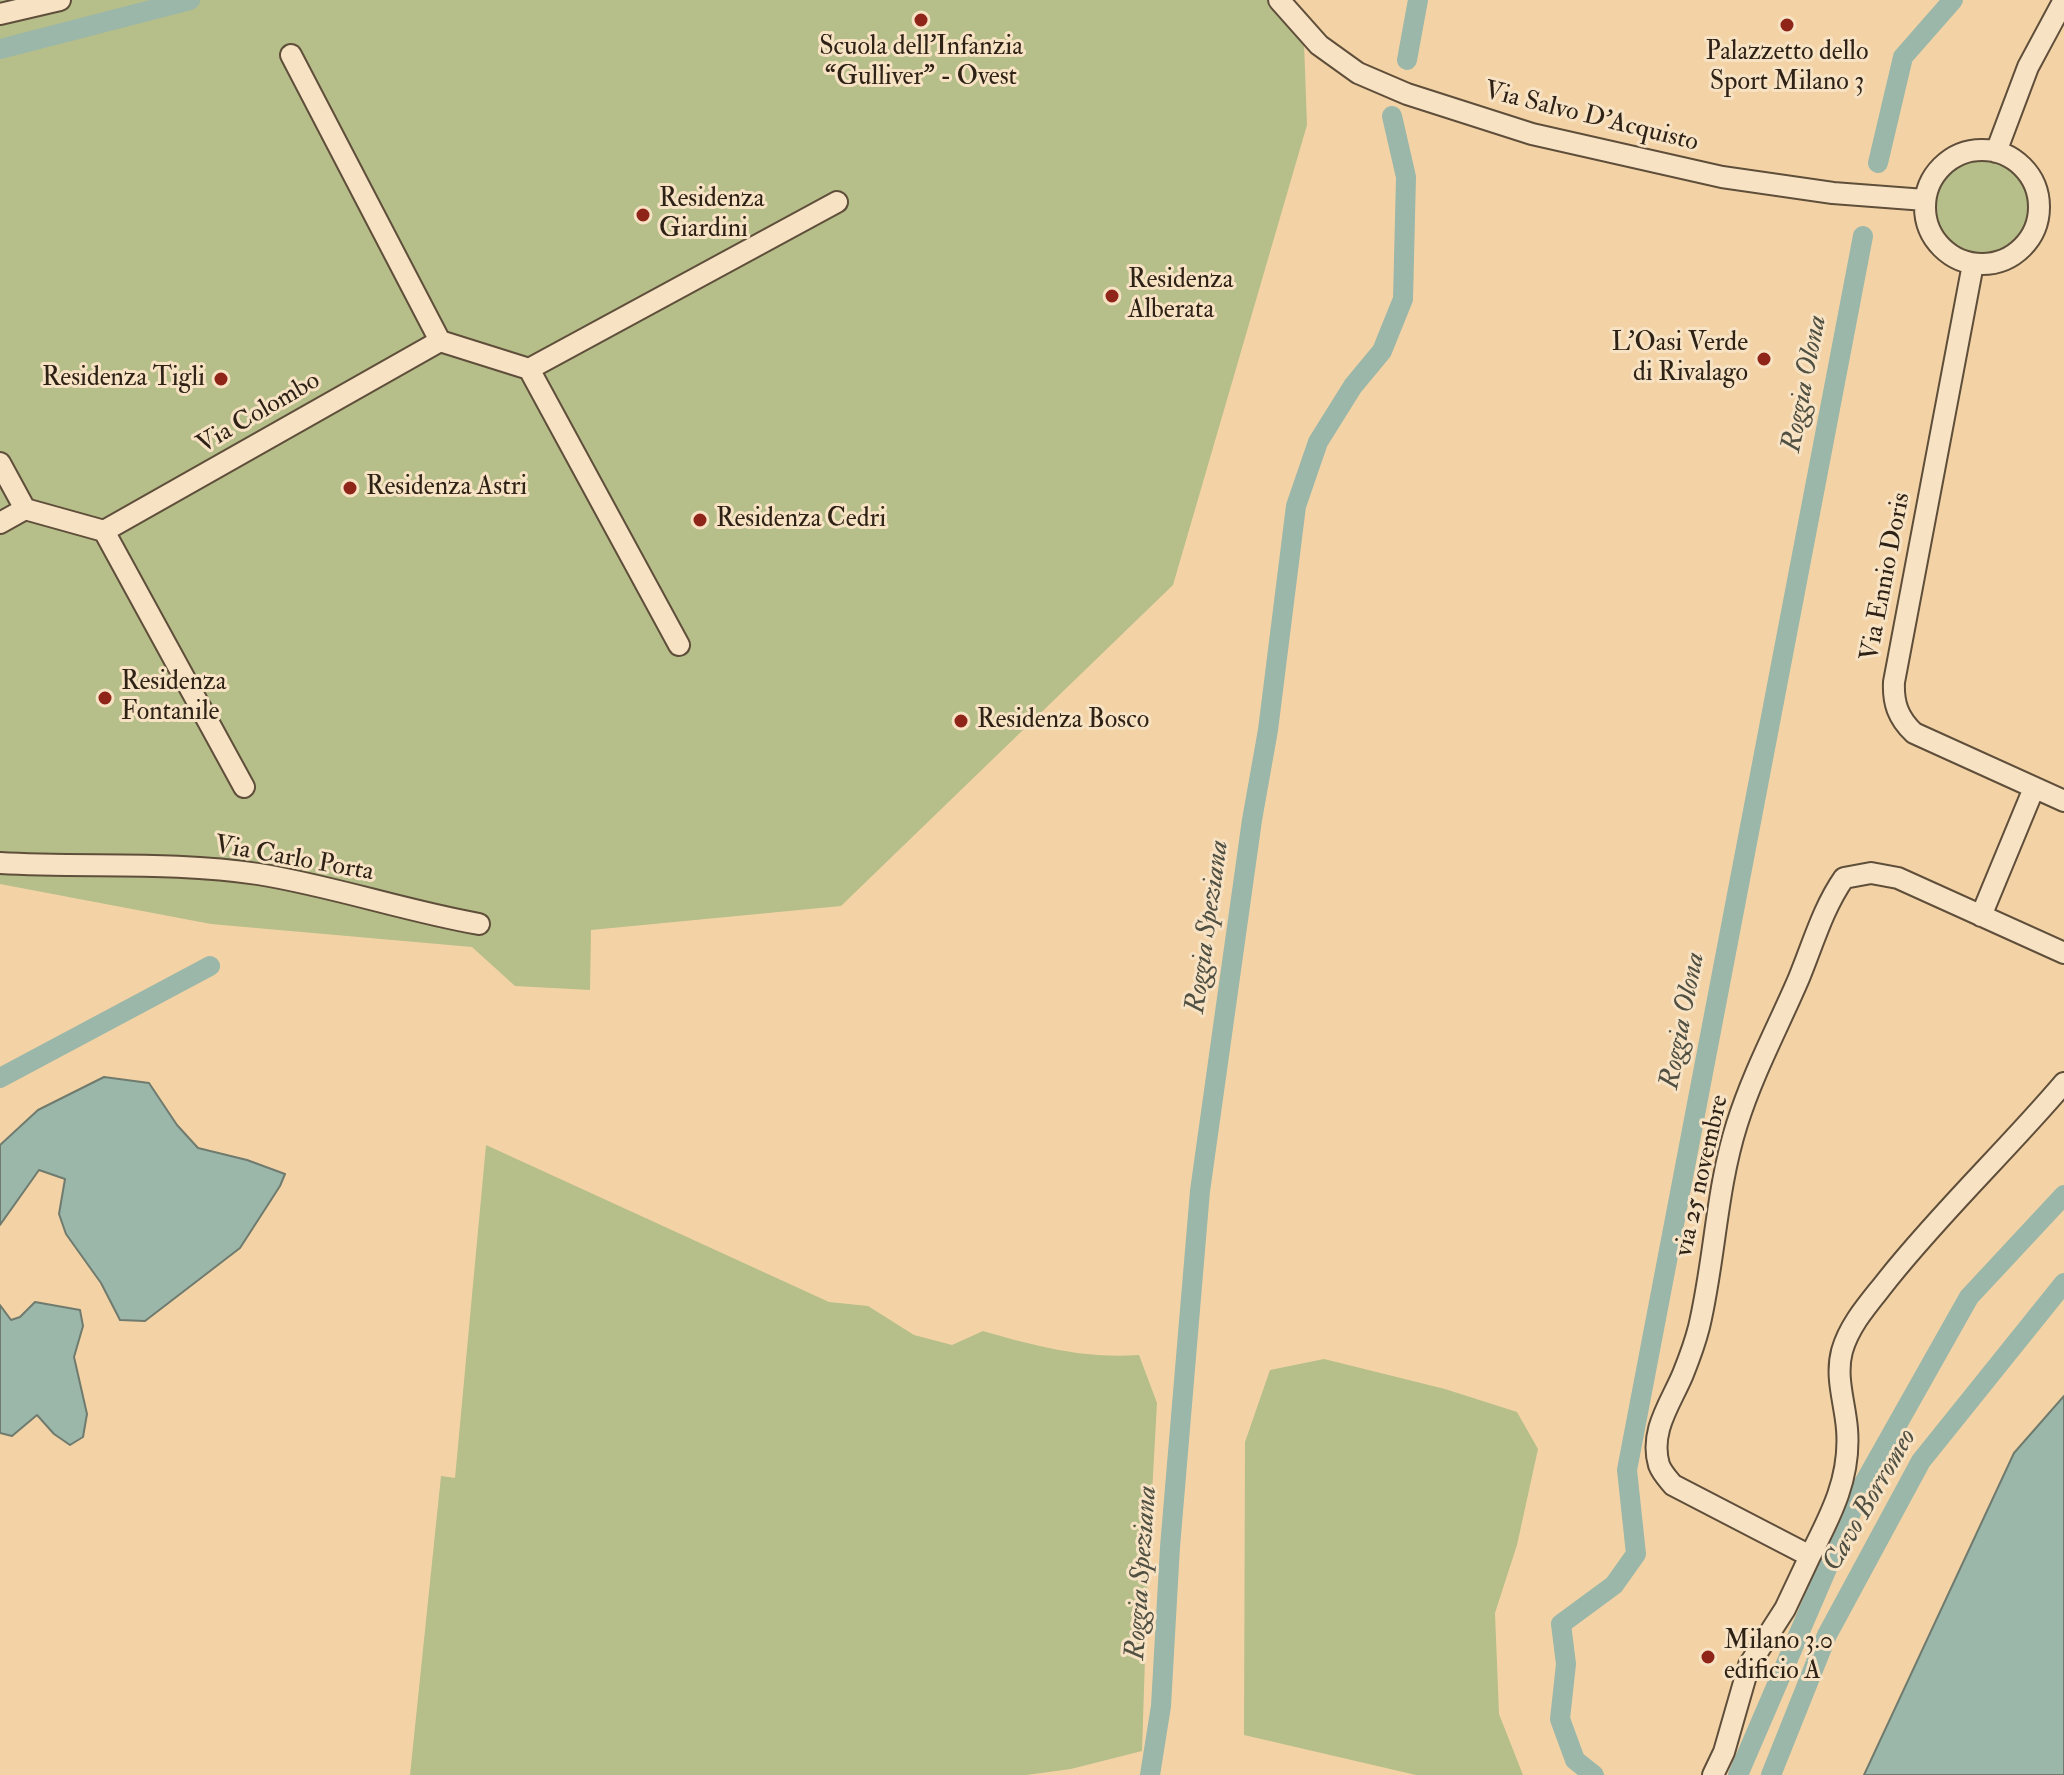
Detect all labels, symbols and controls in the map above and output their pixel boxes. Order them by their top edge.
marker: Scuola dell’Infanzia “Gulliver” - Ovest [912,11,930,29]
marker: Palazzetto dello Sport Milano 3 [1778,16,1796,34]
place label: Scuola dell’Infanzia “Gulliver” - Ovest [819,32,1023,94]
place label: Palazzetto dello Sport Milano 3 [1706,37,1868,98]
street label: Via Salvo D'Acquisto [1481,76,1701,160]
place label: Residenza Giardini [659,184,764,246]
marker: Residenza Giardini [634,206,652,224]
place label: Residenza Alberata [1128,265,1233,326]
marker: Residenza Alberata [1103,287,1121,305]
water label: Roggia Olona [1776,313,1836,455]
place label: L'Oasi Verde di Rivalago [1611,328,1748,390]
marker: L'Oasi Verde di Rivalago [1755,350,1773,368]
place label: Residenza Tigli [42,363,205,395]
street label: Via Colombo [192,366,326,462]
marker: Residenza Tigli [212,370,230,388]
place label: Residenza Astri [366,472,527,504]
marker: Residenza Astri [341,479,359,497]
street label: Via Ennio Doris [1855,490,1919,664]
place label: Residenza Cedri [716,504,886,536]
marker: Residenza Cedri [691,511,709,529]
place label: Residenza Fontanile [121,667,226,728]
marker: Residenza Fontanile [96,689,114,707]
place label: Residenza Bosco [977,705,1149,737]
marker: Residenza Bosco [952,712,970,730]
street label: Via Carlo Porta [212,831,376,889]
water label: Roggia Speziana [1180,838,1238,1016]
water label: Roggia Olona [1654,950,1714,1092]
street label: via 25 novembre [1669,1092,1737,1260]
water label: Cavo Borromeo [1817,1424,1925,1578]
water label: Roggia Speziana [1120,1485,1166,1661]
place label: Milano 3.0 edificio A [1724,1626,1833,1688]
marker: Milano 3.0 edificio A [1699,1648,1717,1666]

